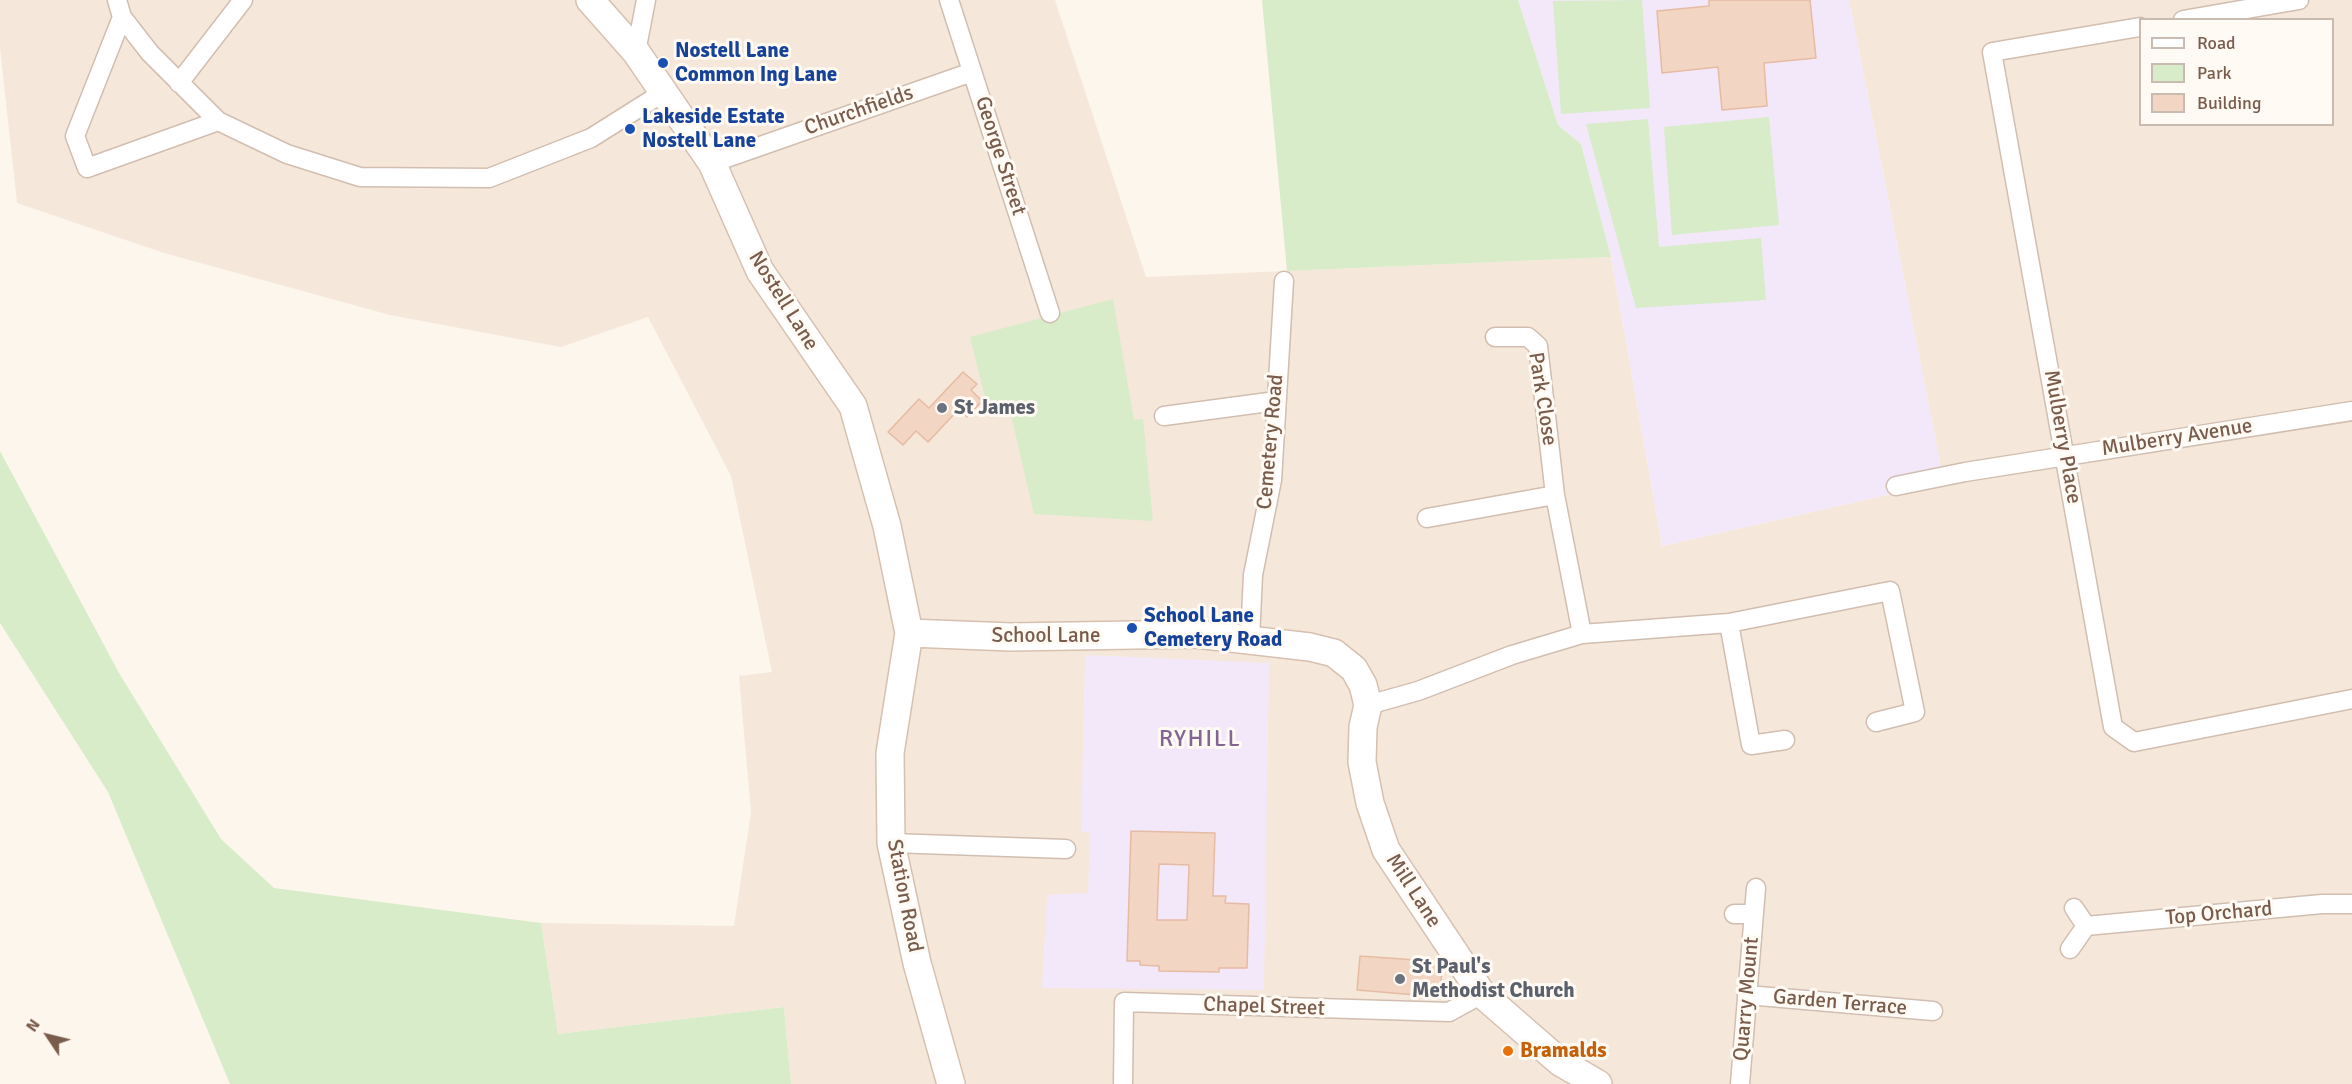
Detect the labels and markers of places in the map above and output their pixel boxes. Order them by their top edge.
place label: Nostell Lane Common Ing Lane [675,38,837,88]
marker: Nostell Lane Common Ing Lane [656,56,670,70]
place label: Lakeside Estate Nostell Lane [642,104,785,154]
marker: Lakeside Estate Nostell Lane [623,122,637,136]
place label: St James [954,395,1035,421]
marker: St James [935,401,949,415]
place label: School Lane Cemetery Road [1144,603,1282,653]
marker: School Lane Cemetery Road [1125,621,1139,635]
place label: St Paul's Methodist Church [1412,954,1575,1004]
marker: St Paul's Methodist Church [1393,972,1407,986]
place label: Bramalds [1520,1038,1606,1064]
marker: Bramalds [1501,1044,1515,1058]

